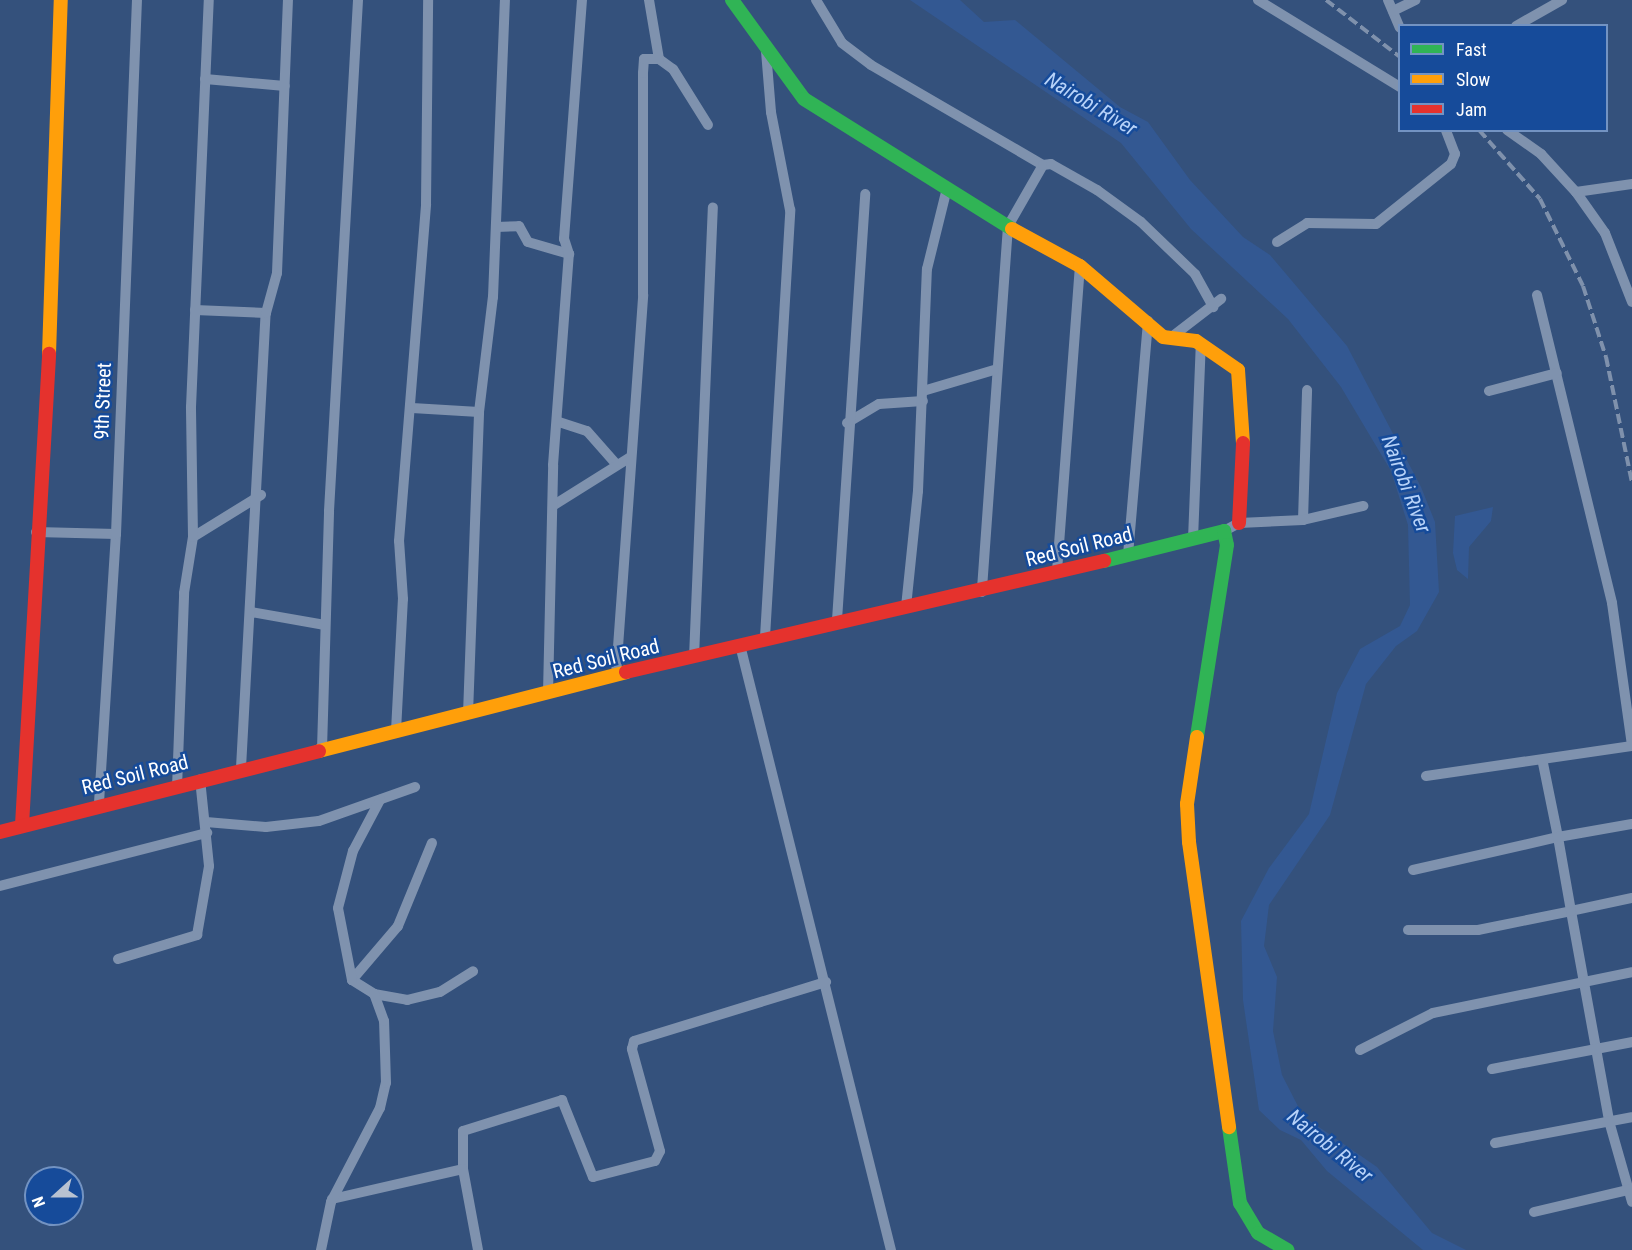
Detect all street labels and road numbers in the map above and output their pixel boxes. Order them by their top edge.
street label: 9th Street [90,362,116,440]
street label: Red Soil Road [1023,522,1135,572]
street label: Red Soil Road [550,634,662,684]
street label: Red Soil Road [79,750,191,800]

